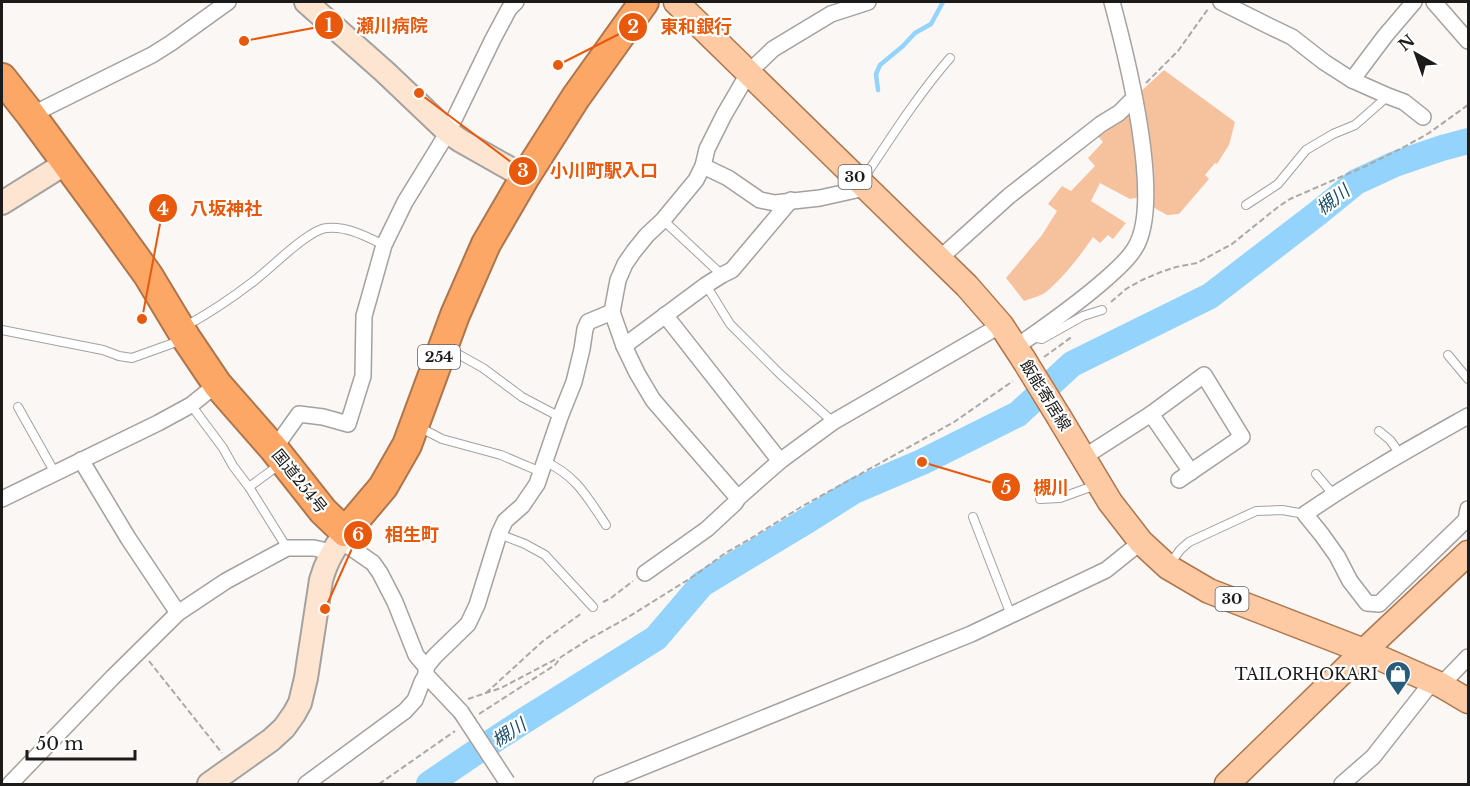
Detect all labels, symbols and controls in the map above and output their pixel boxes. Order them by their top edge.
callout: 瀬川病院 [314,7,440,43]
callout: 東和銀行 [618,9,744,45]
text: 1 [325,15,333,37]
text: 瀬川病院 [356,15,428,37]
text: 2 [627,16,639,38]
text: 東和銀行 [660,16,732,38]
north arrow [1386,24,1446,84]
text: N [1394,30,1419,55]
callout: 小川町駅入口 [508,153,670,189]
text: 3 [517,160,529,182]
text: 小川町駅入口 [550,160,658,182]
road number: 30 [838,165,872,189]
water label: 槻川 [1312,179,1356,220]
callout: 八坂神社 [148,190,274,226]
text: 4 [157,198,169,220]
text: 八坂神社 [190,198,262,220]
road number: 254 [418,345,460,369]
street label: 飯能寄居線 [1016,356,1076,434]
street label: 国道254号 [268,445,332,517]
callout: 槻川 [991,469,1081,505]
text: 5 [1001,477,1011,499]
text: 槻川 [1033,477,1069,499]
callout: 相生町 [343,517,451,553]
text: 6 [352,524,364,546]
text: 相生町 [385,524,439,546]
road number: 30 [1216,587,1248,611]
shop icon: TAILORHOKARI [1383,659,1413,697]
place label: TAILORHOKARI [1235,664,1378,684]
water label: 槻川 [488,713,532,752]
scale bar [27,723,135,761]
text: 50 m [36,733,84,755]

